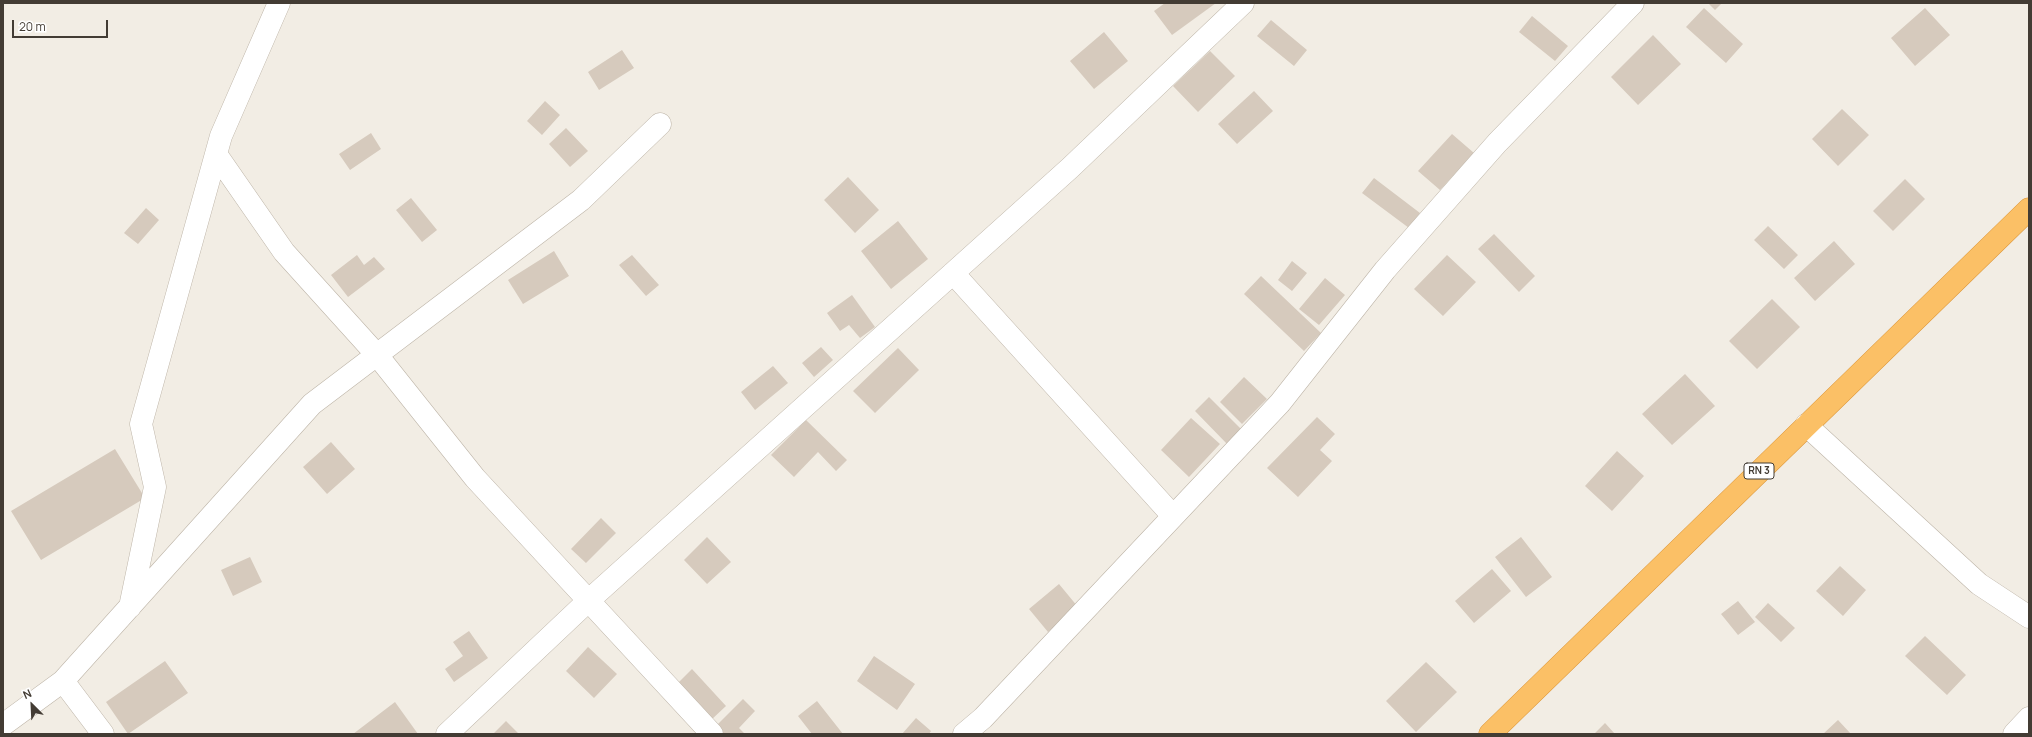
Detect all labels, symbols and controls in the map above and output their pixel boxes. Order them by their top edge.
scale bar [14,12,110,38]
text: 20 m [19,18,46,35]
road number: RN 3 [1744,463,1774,479]
north arrow [12,685,52,725]
text: N [20,685,34,702]

